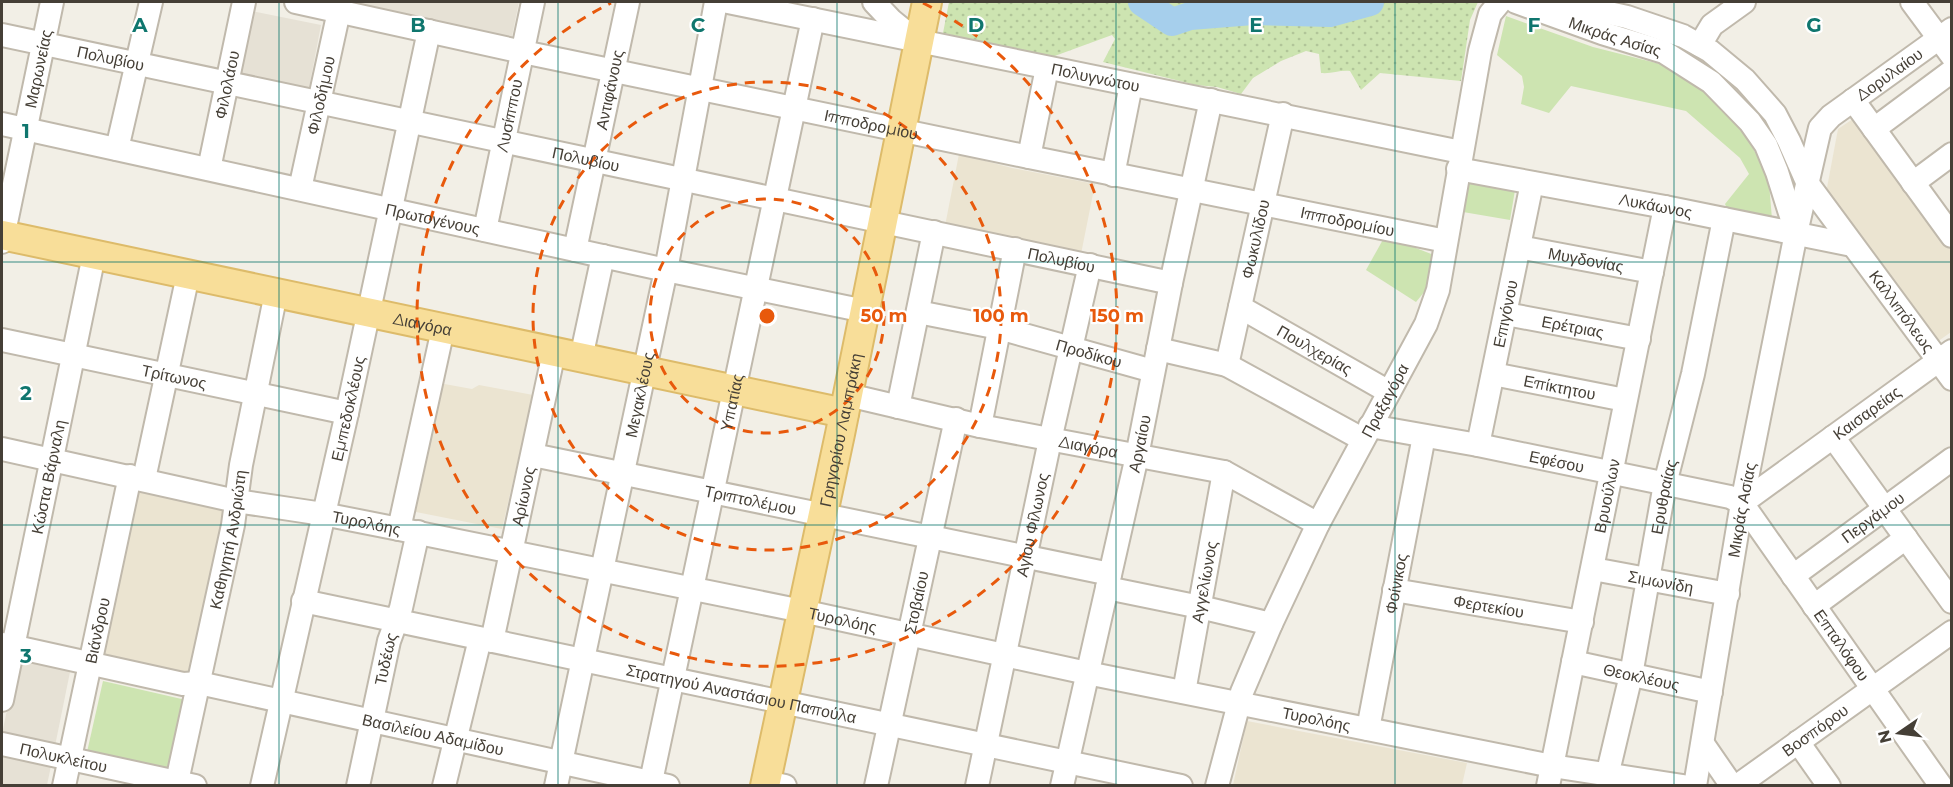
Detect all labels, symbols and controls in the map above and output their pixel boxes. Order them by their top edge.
text: A [131,13,148,37]
text: B [410,13,426,37]
text: C [691,13,706,37]
text: D [968,13,984,37]
text: E [1249,13,1263,37]
text: F [1528,13,1541,37]
street label: Μικράς Ασίας [1566,13,1664,61]
text: G [1806,13,1822,37]
street label: Μαρωνείας [21,28,56,110]
street label: Πολυβίου [75,42,146,75]
street label: Δορυλαίου [1853,44,1927,105]
street label: Αντιφάνους [592,48,628,131]
street label: Φιλολάου [211,49,244,121]
street label: Φιλοδήμου [303,54,339,137]
street label: Πολυγνώτου [1049,59,1141,96]
street label: Λυσίππου [493,77,527,154]
street label: Ιπποδρομίου [822,106,920,144]
text: 1 [22,119,30,143]
street label: Πολυβίου [551,143,621,176]
street label: Λυκάωνος [1617,190,1694,222]
street label: Φωκυλίδου [1238,198,1274,281]
street label: Πρωτογένους [383,200,482,239]
street label: Ιπποδρομίου [1299,203,1396,240]
street label: Πολυβίου [1026,244,1097,277]
street label: Μυγδονίας [1546,244,1625,277]
street label: Καλλιπόλεως [1865,267,1938,356]
street label: Επιγόνου [1489,278,1522,349]
text: 50 m [861,305,907,327]
text: 100 m [973,305,1029,327]
text: 150 m [1090,305,1144,327]
centre of rings [757,306,777,326]
street label: Διαγόρα [391,309,454,340]
street label: Ερέτριας [1540,312,1606,342]
street label: Πουλχερίας [1274,321,1356,379]
street label: Προδίκου [1054,335,1124,372]
street label: Μεγακλέους [622,350,658,439]
street label: Γρηγορίου Λαμπράκη [816,352,866,509]
street label: Εμπεδοκλέους [327,354,369,463]
street label: Τρίτωνος [140,361,208,393]
street label: Πραξαγόρα [1357,361,1413,441]
street label: Επίκτητου [1522,371,1597,404]
street label: Υπατίας [717,372,747,433]
text: 2 [20,381,32,405]
street label: Καισαρείας [1829,382,1905,444]
street label: Αργαίου [1125,413,1155,474]
street label: Κώστα Βάρναλη [28,418,70,536]
street label: Διαγόρα [1057,432,1119,462]
street label: Εφέσου [1527,447,1586,477]
street label: Βρυούλων [1590,457,1624,535]
street label: Ερυθραίας [1647,457,1681,536]
street label: Μικράς Ασίας [1724,461,1760,559]
street label: Αρίωνος [508,465,539,528]
street label: Καθηγητή Ανδριώτη [206,469,250,611]
street label: Αγίου Φίλωνος [1012,471,1053,579]
street label: Τριπτολέμου [703,482,798,519]
street label: Περγάμου [1838,488,1908,547]
street label: Τυρολόης [331,507,403,539]
street label: Αγγελίωνος [1188,539,1221,624]
street label: Φοίνικος [1381,552,1411,616]
street label: Σιμωνίδη [1626,567,1695,597]
street label: Στοβαίου [900,569,933,636]
street label: Φερτεκίου [1452,591,1525,622]
street label: Βιάνδρου [81,596,114,665]
street label: Τυρολόης [807,604,879,637]
street label: Επταλόφου [1810,606,1873,685]
street label: Τυδέως [371,630,401,687]
text: 3 [19,644,32,668]
street label: Στρατηγού Αναστάσιου Παπούλα [624,660,858,727]
street label: Θεοκλέους [1601,660,1682,695]
street label: Βοσπόρου [1779,700,1852,761]
street label: Τυρολόης [1280,703,1352,736]
north arrow [1869,703,1929,763]
street label: Βασιλείου Αδαμίδου [360,710,505,760]
text: N [1874,728,1896,745]
street label: Πολυκλείτου [18,739,109,777]

